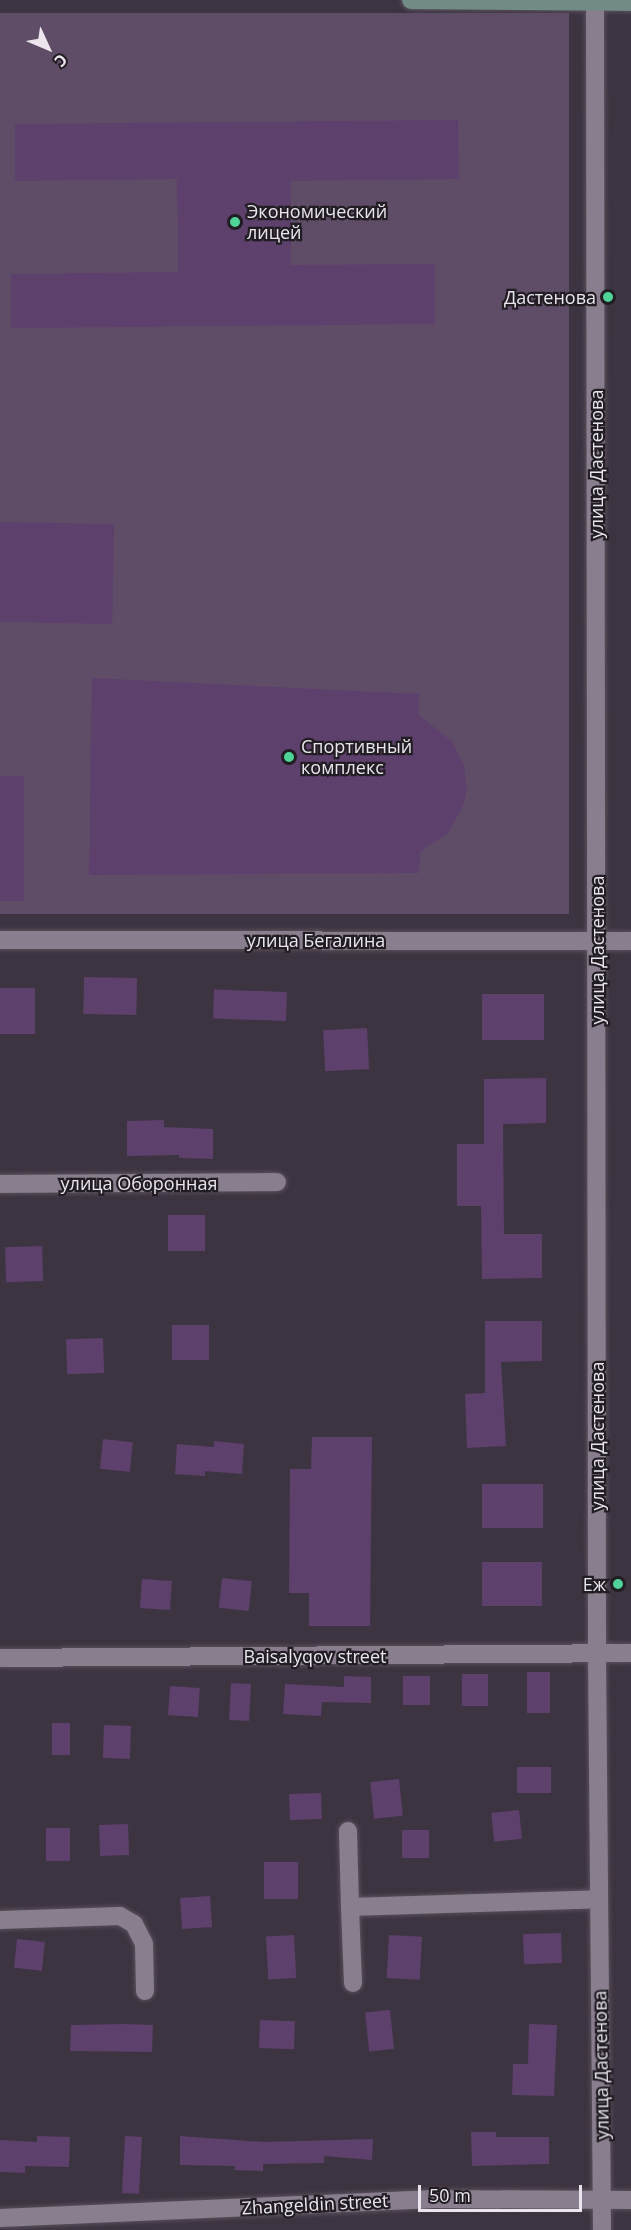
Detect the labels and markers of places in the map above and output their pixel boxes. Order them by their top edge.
place label: Экономический лицей [247,201,387,244]
marker: Экономический лицей [228,215,242,229]
place label: Дастенова [504,286,596,308]
marker: Дастенова [601,290,615,304]
place label: Спортивный комплекс [301,736,412,778]
marker: Спортивный комплекс [282,750,296,764]
place label: Еж [583,1573,606,1595]
marker: Еж [611,1577,625,1591]

